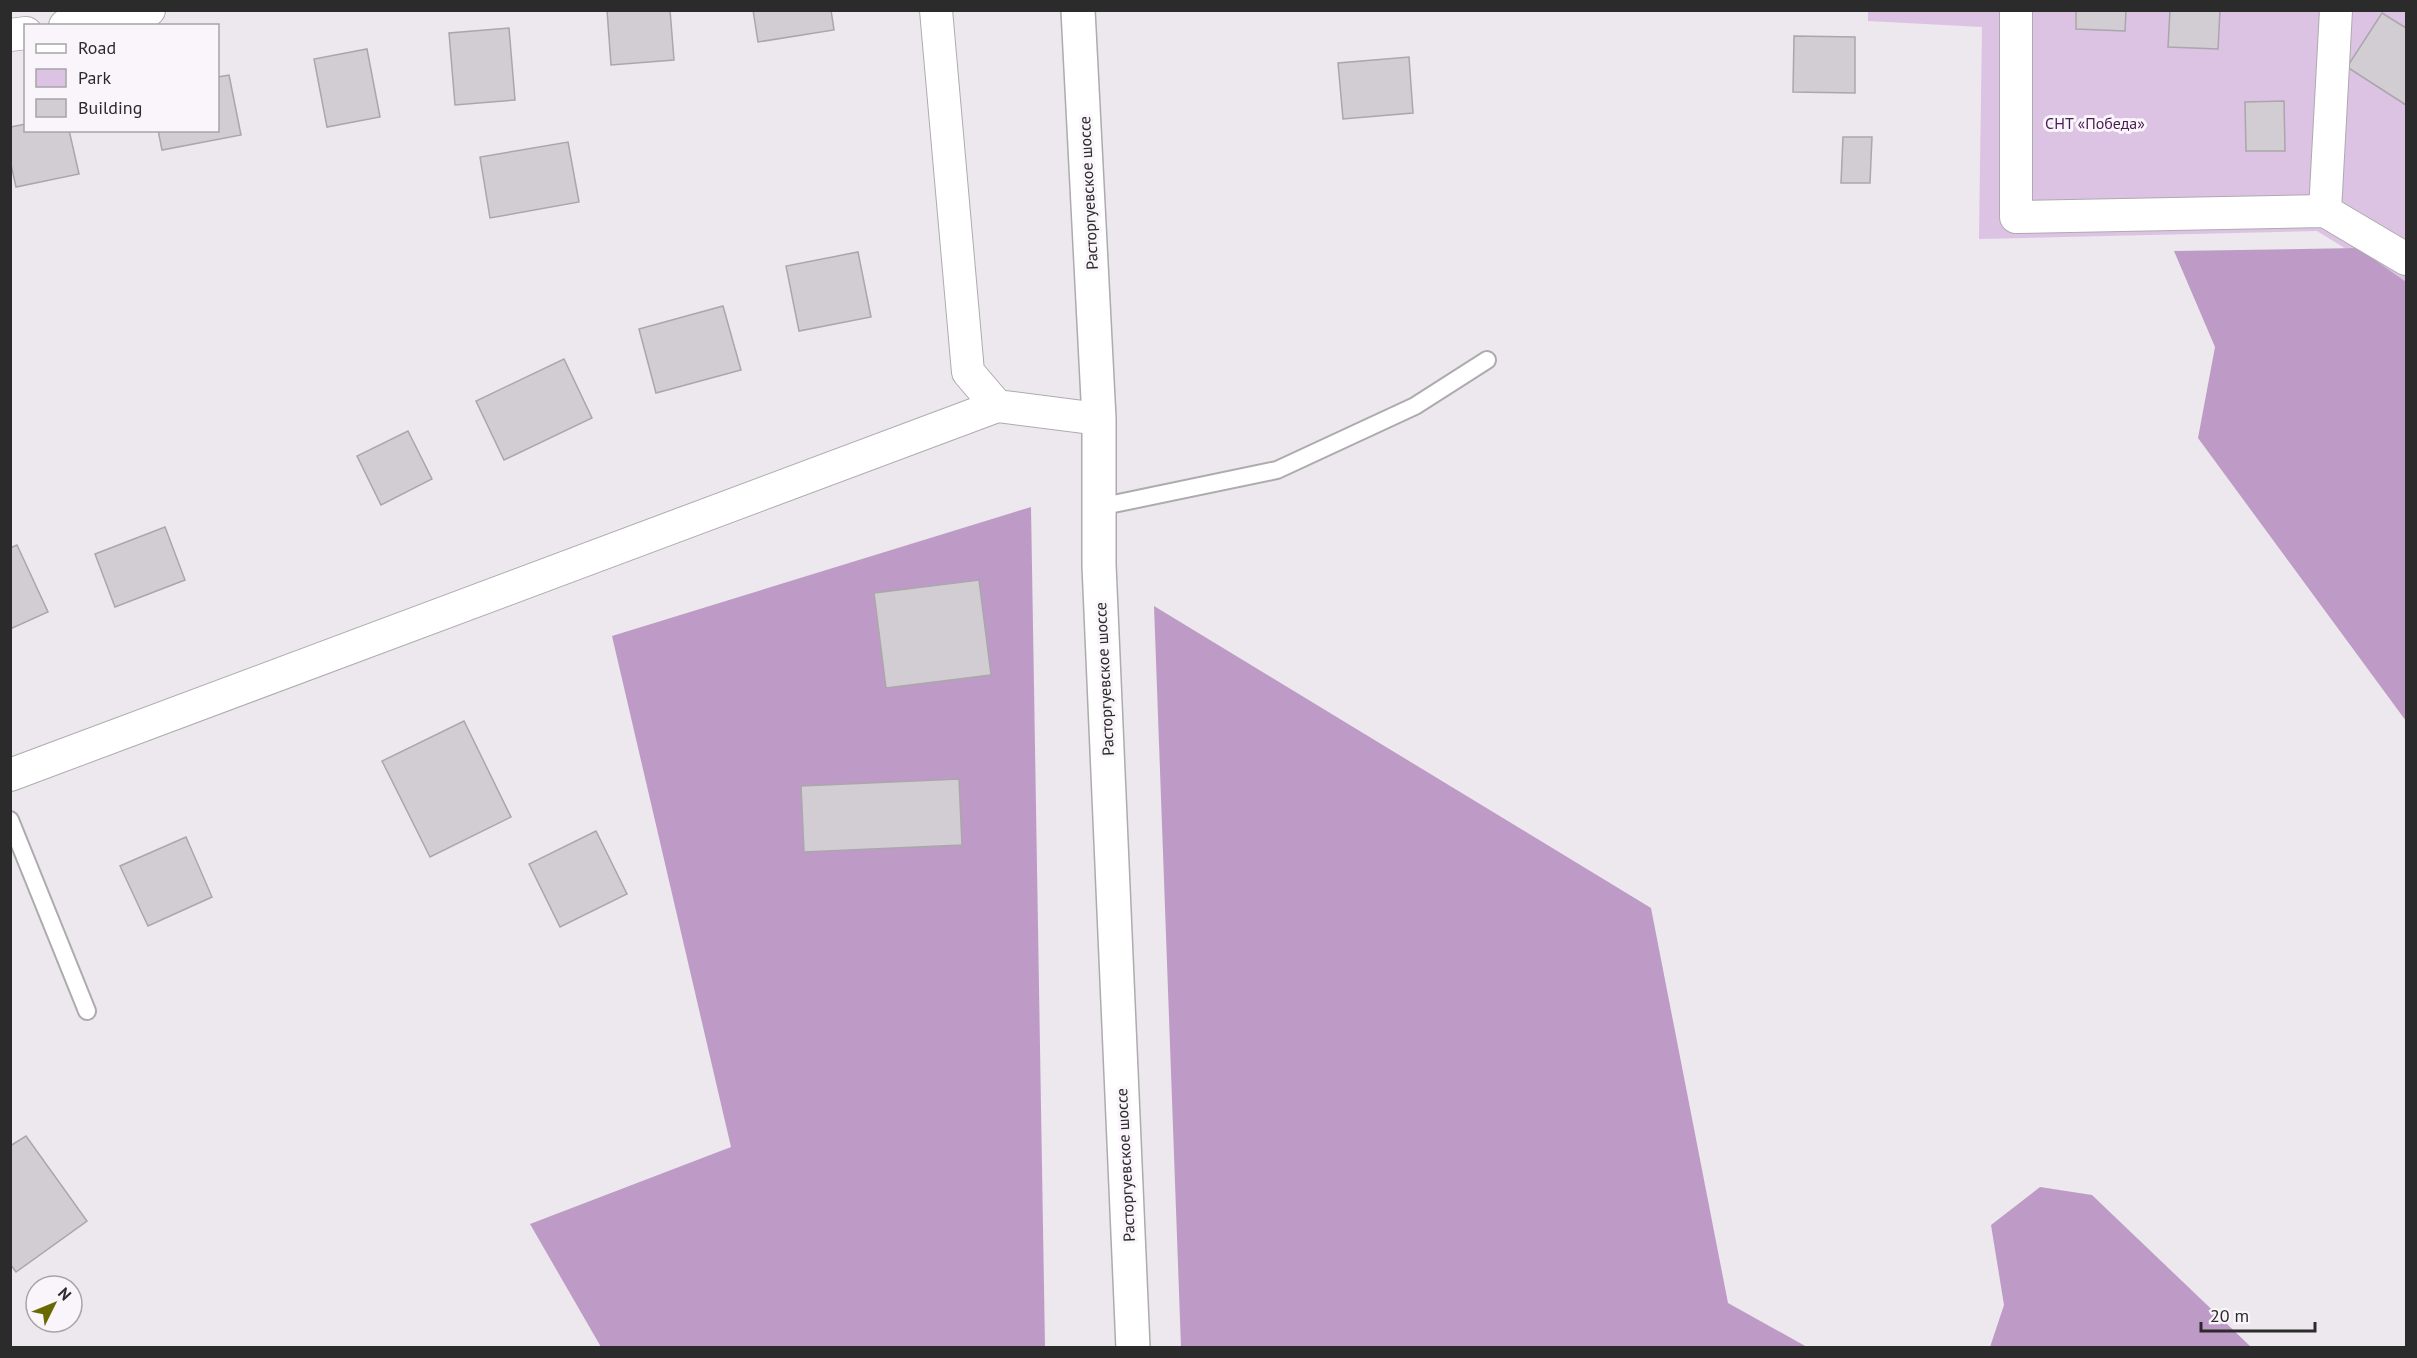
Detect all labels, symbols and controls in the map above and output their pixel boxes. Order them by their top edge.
legend [24,24,219,132]
text: Road [78,36,116,59]
text: Park [78,66,111,89]
text: Building [78,96,142,119]
park label: СНТ «Победа» [2045,113,2145,133]
street label: Расторгуевское шоссе [1074,116,1102,270]
street label: Расторгуевское шоссе [1090,602,1118,756]
street label: Расторгуевское шоссе [1111,1088,1139,1242]
north arrow [24,1274,84,1334]
text: N [54,1283,76,1304]
scale bar [2201,1295,2315,1333]
text: 20 m [2210,1304,2249,1327]

